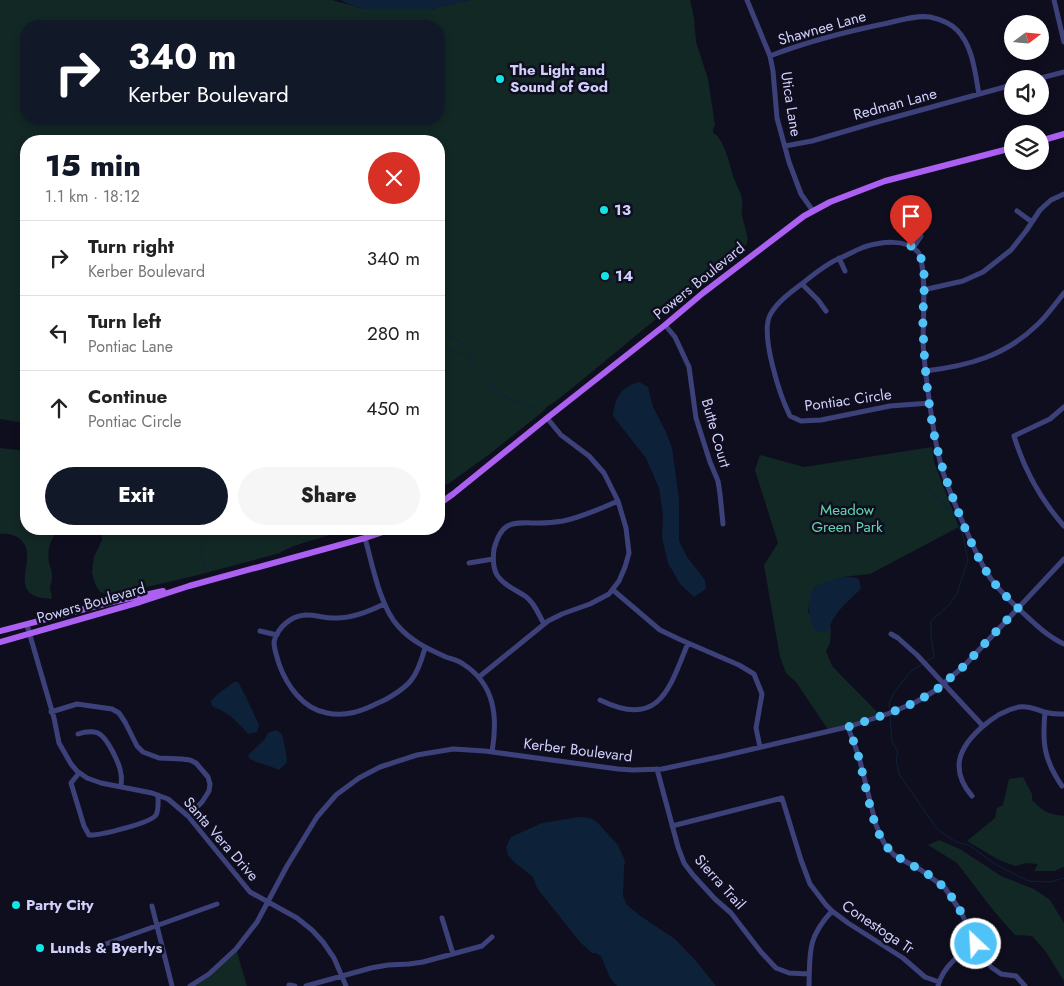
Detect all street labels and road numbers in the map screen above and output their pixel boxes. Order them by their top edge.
street label: Shawnee Lane [775,5,869,51]
street label: Utica Lane [775,70,807,138]
street label: Redman Lane [851,82,939,126]
street label: Powers Boulevard [649,237,749,325]
street label: Pontiac Circle [803,383,893,417]
street label: Butte Court [696,396,736,470]
street label: Powers Boulevard [34,577,148,629]
street label: Kerber Boulevard [522,732,634,768]
street label: Santa Vera Drive [178,792,264,886]
street label: Sierra Trail [689,850,751,914]
street label: Conestoga Tr [837,895,919,960]

